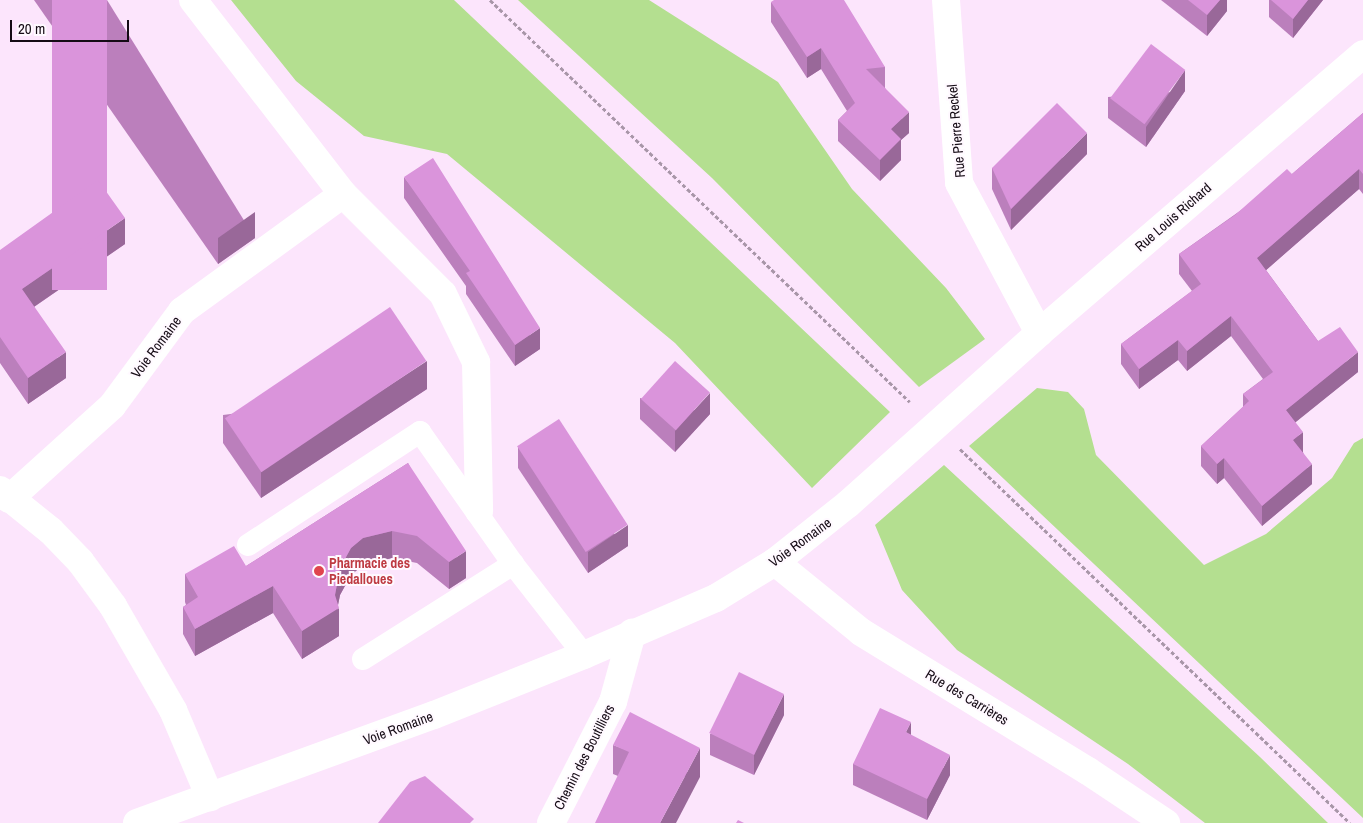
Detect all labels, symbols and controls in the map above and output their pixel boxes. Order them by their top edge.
scale bar [12,10,131,42]
text: 20 m [18,18,45,39]
street label: Rue Pierre Reckel [944,84,968,178]
street label: Rue Louis Richard [1131,179,1215,255]
street label: Voie Romaine [127,313,185,381]
street label: Voie Romaine [766,514,834,570]
place label: Pharmacie des Piedalloues [329,555,410,588]
marker: Pharmacie des Piedalloues [313,565,325,577]
street label: Rue des Carrières [922,666,1012,728]
street label: Chemin des Boutilliers [550,701,618,813]
street label: Voie Romaine [361,708,435,748]

